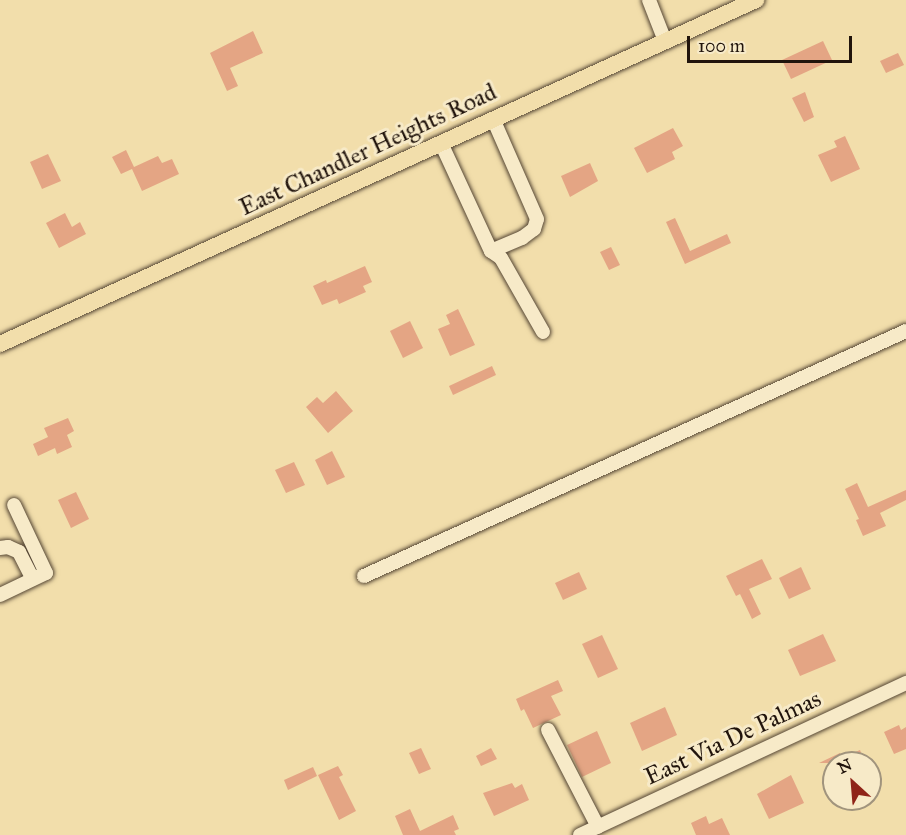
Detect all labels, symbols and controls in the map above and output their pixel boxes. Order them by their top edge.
scale bar [690,24,855,62]
text: 100 m [698,35,745,57]
street label: East Chandler Heights Road [235,78,501,222]
street label: East Via De Palmas [640,685,826,791]
north arrow [822,751,882,811]
text: N [834,755,855,778]

